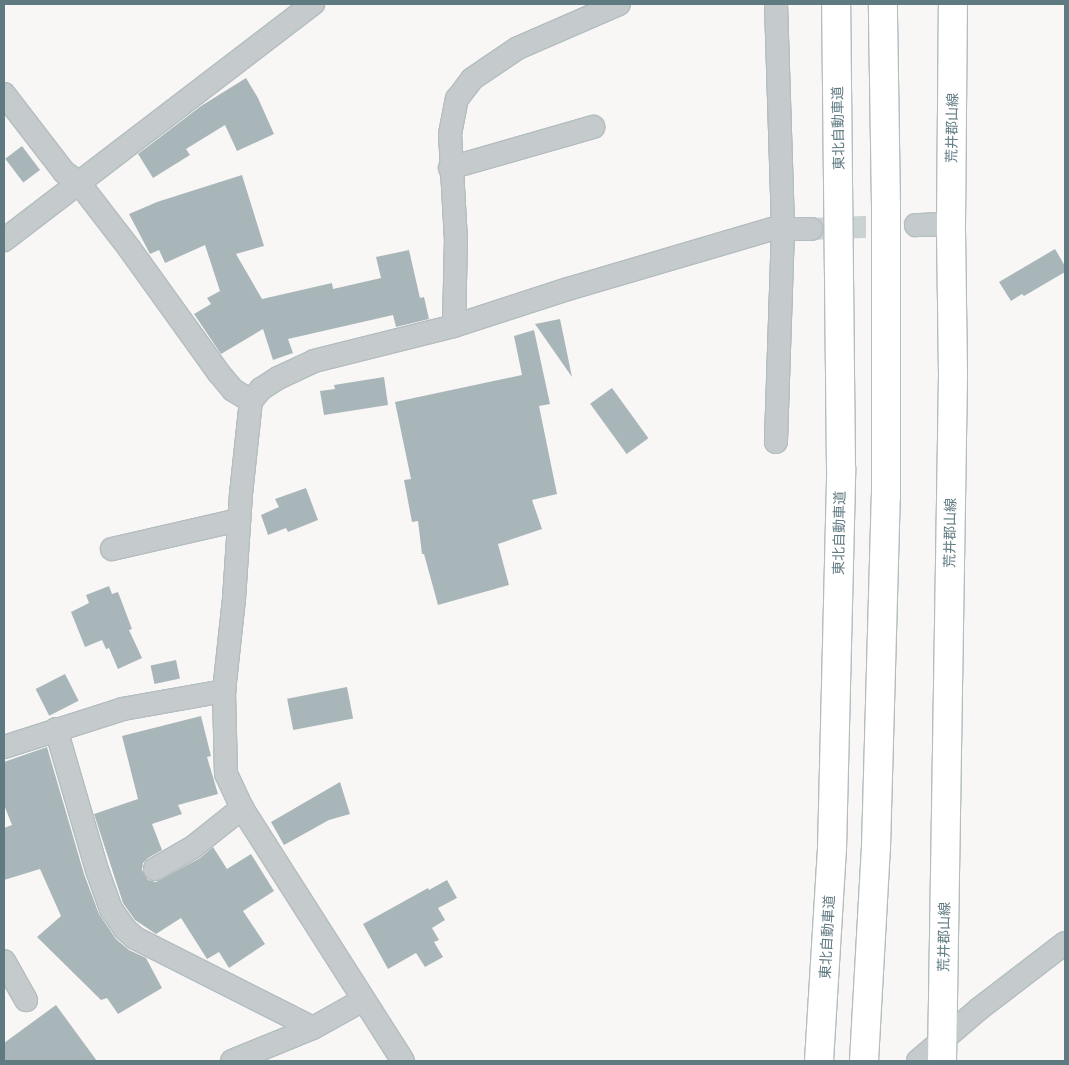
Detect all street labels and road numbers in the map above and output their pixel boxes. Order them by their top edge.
street label: 東北自動車道 [829,86,847,170]
street label: 荒井郡山線 [943,93,961,163]
street label: 東北自動車道 [830,491,848,575]
street label: 荒井郡山線 [941,498,959,568]
street label: 東北自動車道 [816,895,838,979]
street label: 荒井郡山線 [935,902,953,972]

